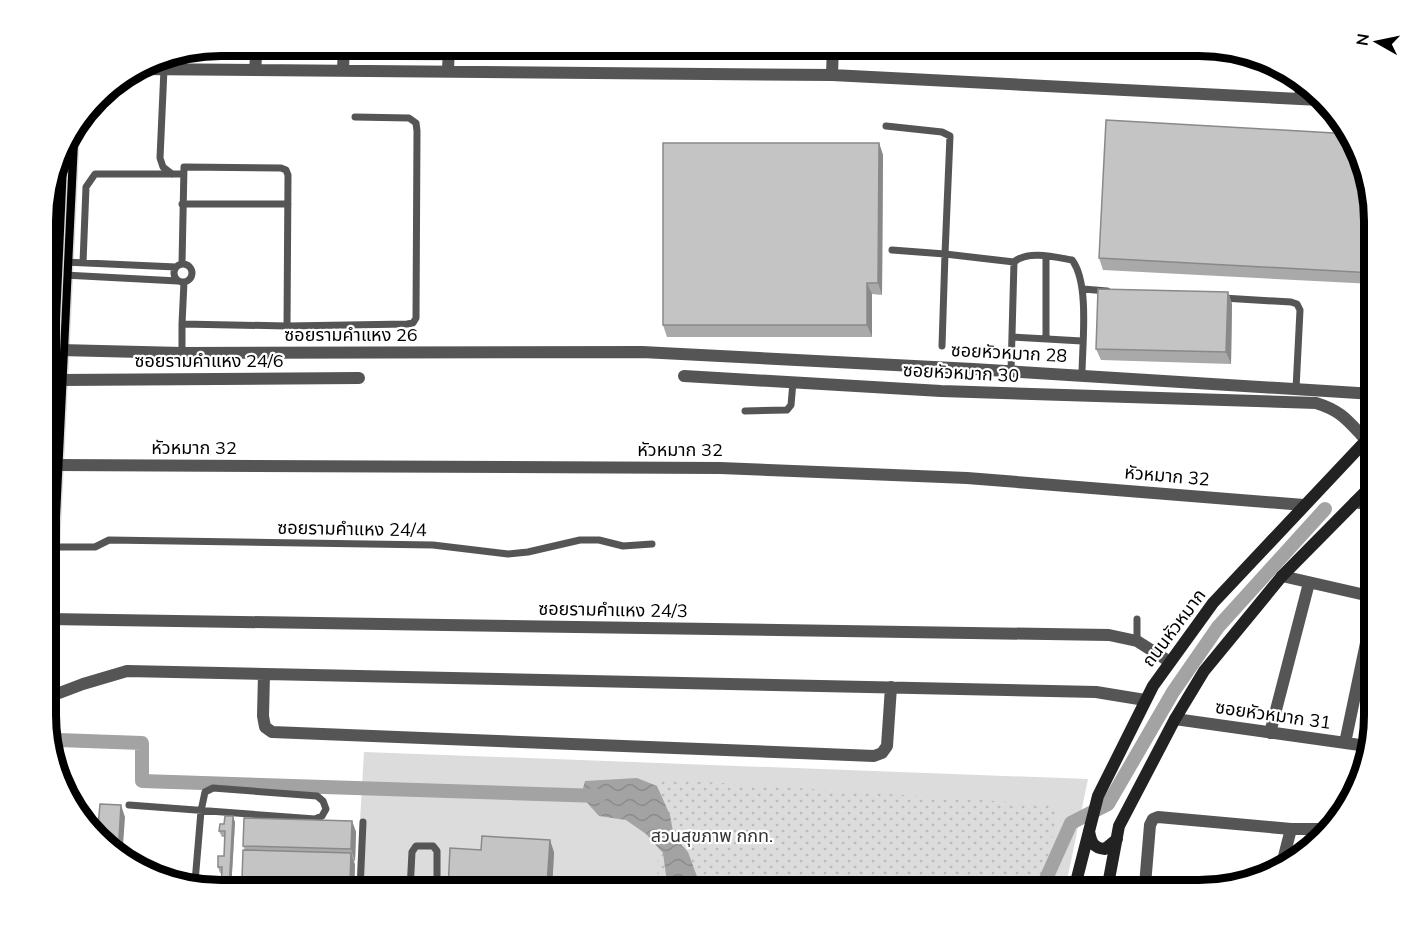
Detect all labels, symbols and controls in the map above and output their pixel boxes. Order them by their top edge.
north arrow [1347,12,1407,72]
text: N [1351,32,1373,47]
street label: ซอยรามคำแหง 26 [284,323,418,346]
street label: ซอยหัวหมาก 28 [950,338,1068,367]
street label: ซอยรามคำแหง 24/6 [134,349,284,372]
street label: ซอยหัวหมาก 30 [902,358,1020,387]
street label: หัวหมาก 32 [151,436,237,459]
street label: หัวหมาก 32 [637,438,723,461]
street label: หัวหมาก 32 [1123,460,1211,491]
street label: ซอยรามคำแหง 24/4 [277,516,427,541]
street label: ถนนหัวหมาก [1137,584,1210,671]
street label: ซอยรามคำแหง 24/3 [538,597,688,622]
street label: ซอยหัวหมาก 31 [1214,695,1332,734]
park label: สวนสุขภาพ กกท. [651,824,773,847]

